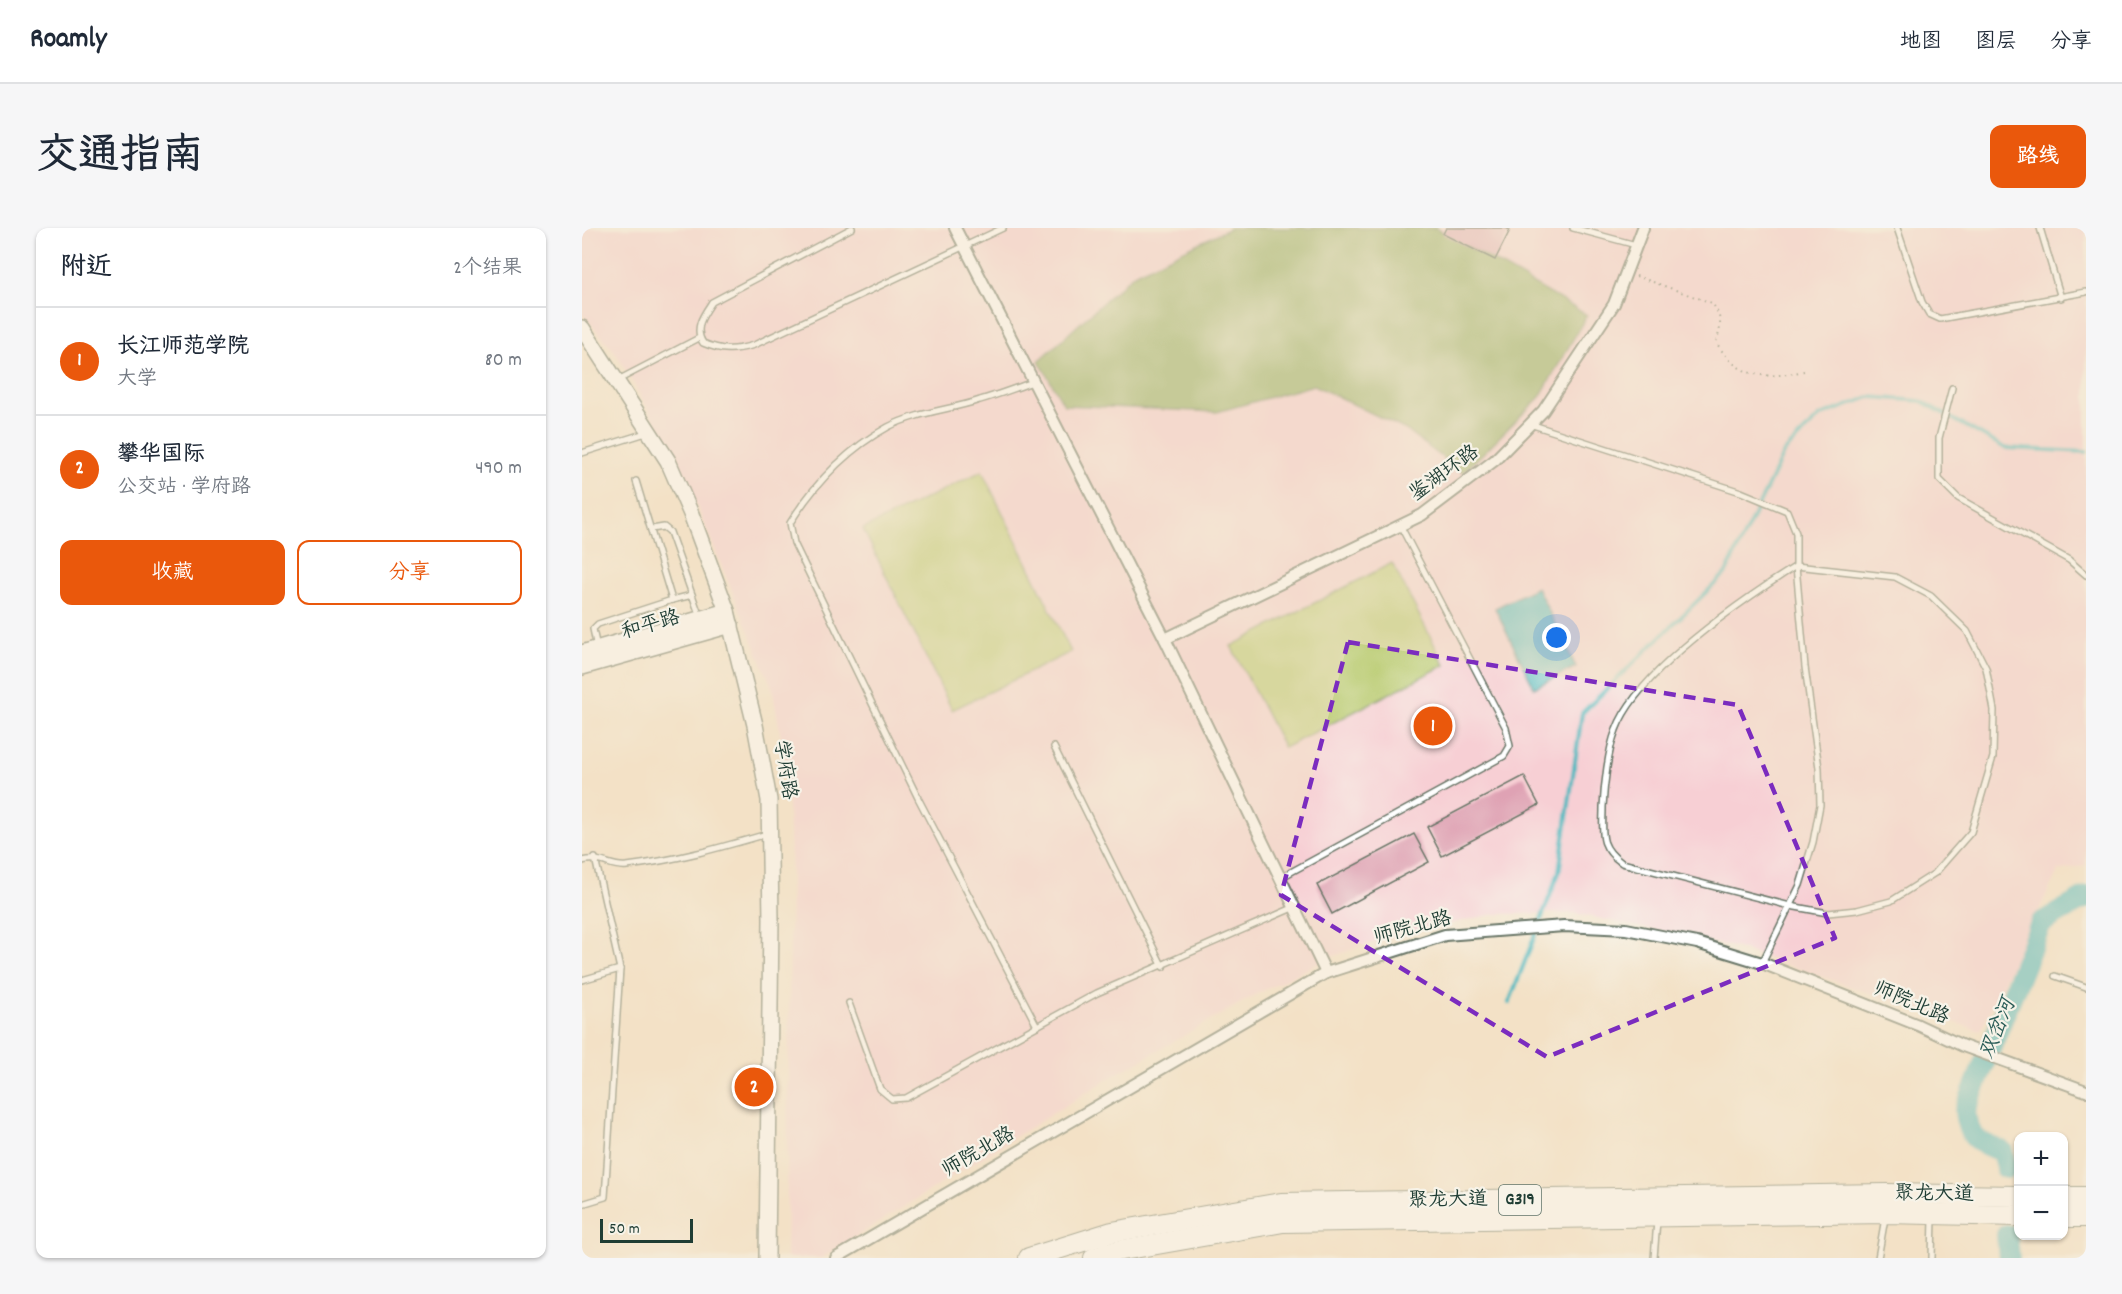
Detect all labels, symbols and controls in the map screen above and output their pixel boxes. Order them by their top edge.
text: Roamly [30,21,106,61]
text: 地图 [1900,28,1942,58]
text: 图层 [1975,28,2017,58]
text: 分享 [2050,28,2092,58]
button: 路线 [1990,125,2086,188]
text: 交通指南 [36,129,204,189]
text: 附近 [60,250,112,287]
text: 2个结果 [453,255,522,283]
text: 长江师范学院 [117,332,249,363]
text: 1 [77,347,82,375]
text: 80 m [485,347,522,375]
text: 大学 [117,366,157,394]
street label: 鉴湖环路 [1404,439,1486,509]
text: 攀华国际 [117,440,205,471]
text: 2 [75,455,84,483]
text: 490 m [475,455,522,483]
text: 公交站 · 学府路 [117,474,251,502]
button: 收藏 [60,540,285,605]
button: 分享 [297,540,522,605]
street label: 和平路 [618,604,685,648]
your location [1542,623,1571,652]
pin: 1 [1414,704,1452,748]
street label: 学府路 [765,738,803,803]
street label: 师院北路 [1371,905,1456,953]
street label: 师院北路 [1869,975,1954,1033]
water label: 双岔河 [1973,991,2026,1064]
pin: 2 [734,1064,774,1110]
street label: 师院北路 [937,1120,1022,1185]
map controls [2014,1132,2068,1240]
button: + [2014,1132,2068,1186]
street label: 聚龙大道 [1894,1180,1974,1210]
road number: G319 [1499,1185,1541,1215]
street label: 聚龙大道 [1408,1186,1488,1216]
button: − [2014,1186,2068,1240]
scale bar [600,1216,693,1244]
text: 50 m [609,1218,640,1241]

